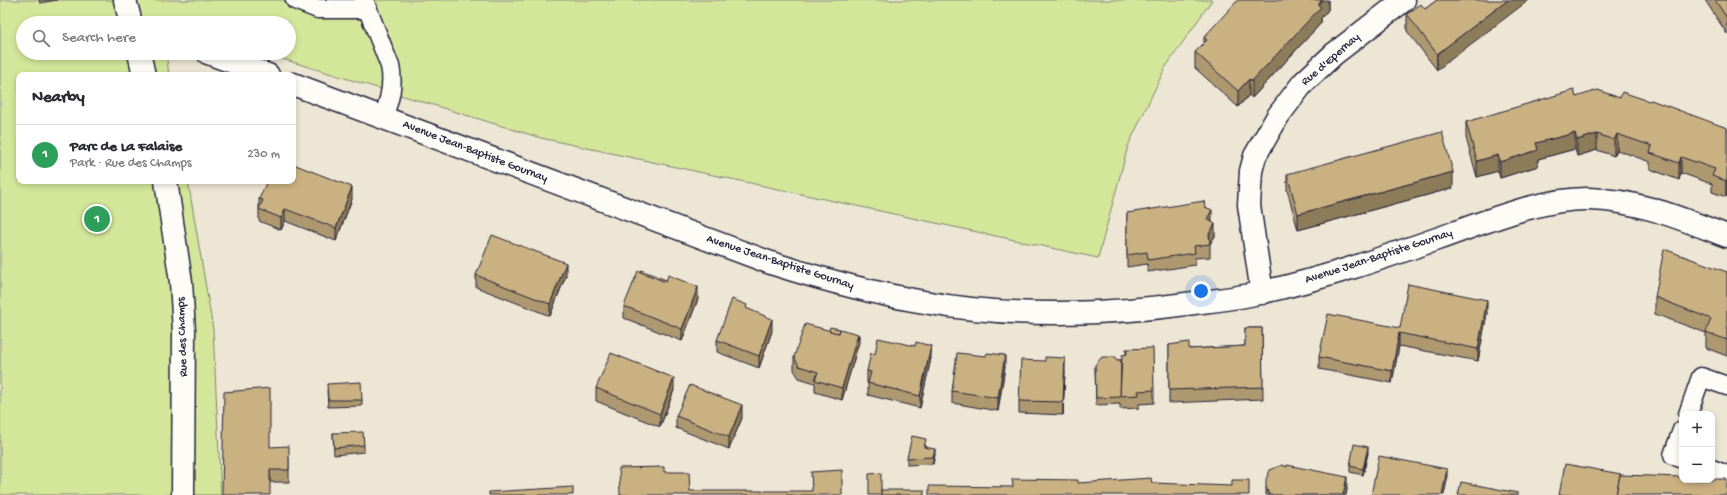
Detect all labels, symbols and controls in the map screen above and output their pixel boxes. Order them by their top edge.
search box [16,16,296,60]
icon: search [30,27,52,49]
text: Search here [62,29,136,47]
street label: Rue d'Epernay [1299,31,1363,89]
text: Nearby [32,88,85,108]
street label: Avenue Jean-Baptiste Gournay [401,118,550,186]
text: Parc de La Falaise [70,138,182,156]
text: 1 [42,147,48,162]
text: 230 m [247,147,280,162]
text: Park · Rue des Champs [70,156,192,171]
pin: 1 [84,204,110,234]
street label: Avenue Jean-Baptiste Gournay [1304,227,1455,287]
street label: Avenue Jean-Baptiste Gournay [705,233,856,293]
your location [1191,281,1211,301]
street label: Rue des Champs [175,296,191,377]
map controls [1679,411,1715,483]
button: + [1679,411,1715,447]
button: − [1679,447,1715,483]

